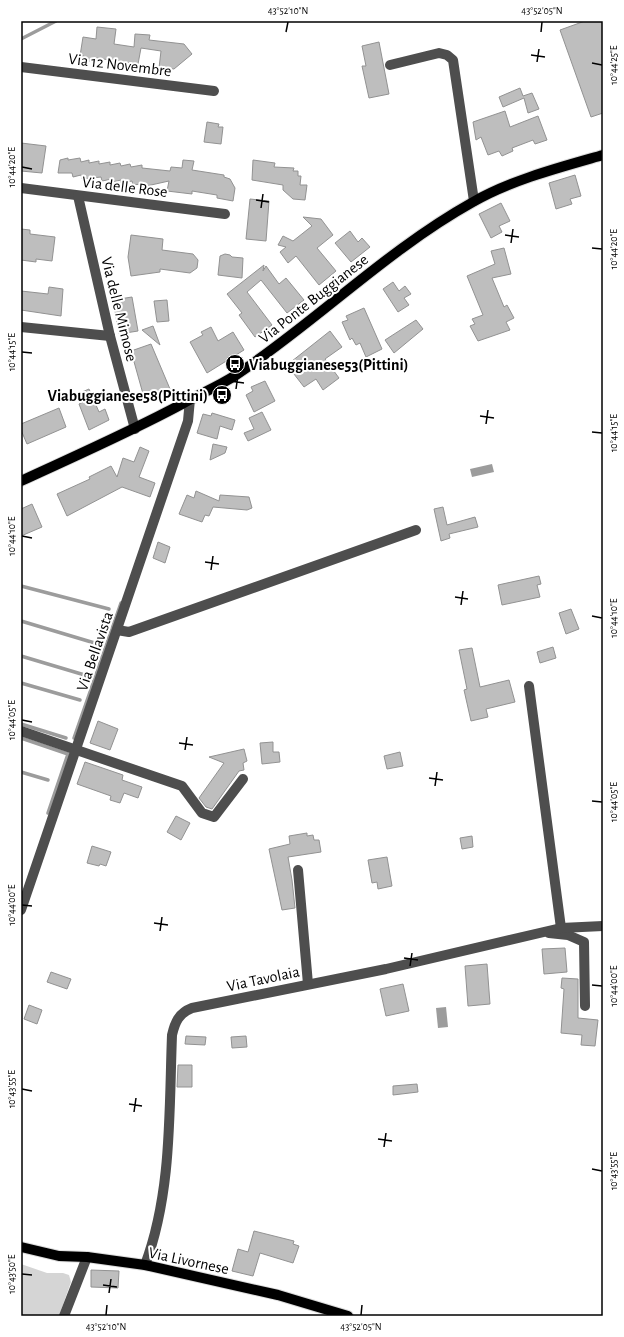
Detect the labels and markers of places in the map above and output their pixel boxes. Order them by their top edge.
bus stop icon: Viabuggianese53(Pittini) [224,353,246,375]
place label: Viabuggianese53(Pittini) [249,357,408,373]
bus stop icon: Viabuggianese58(Pittini) [211,384,233,406]
place label: Viabuggianese58(Pittini) [48,388,208,404]

